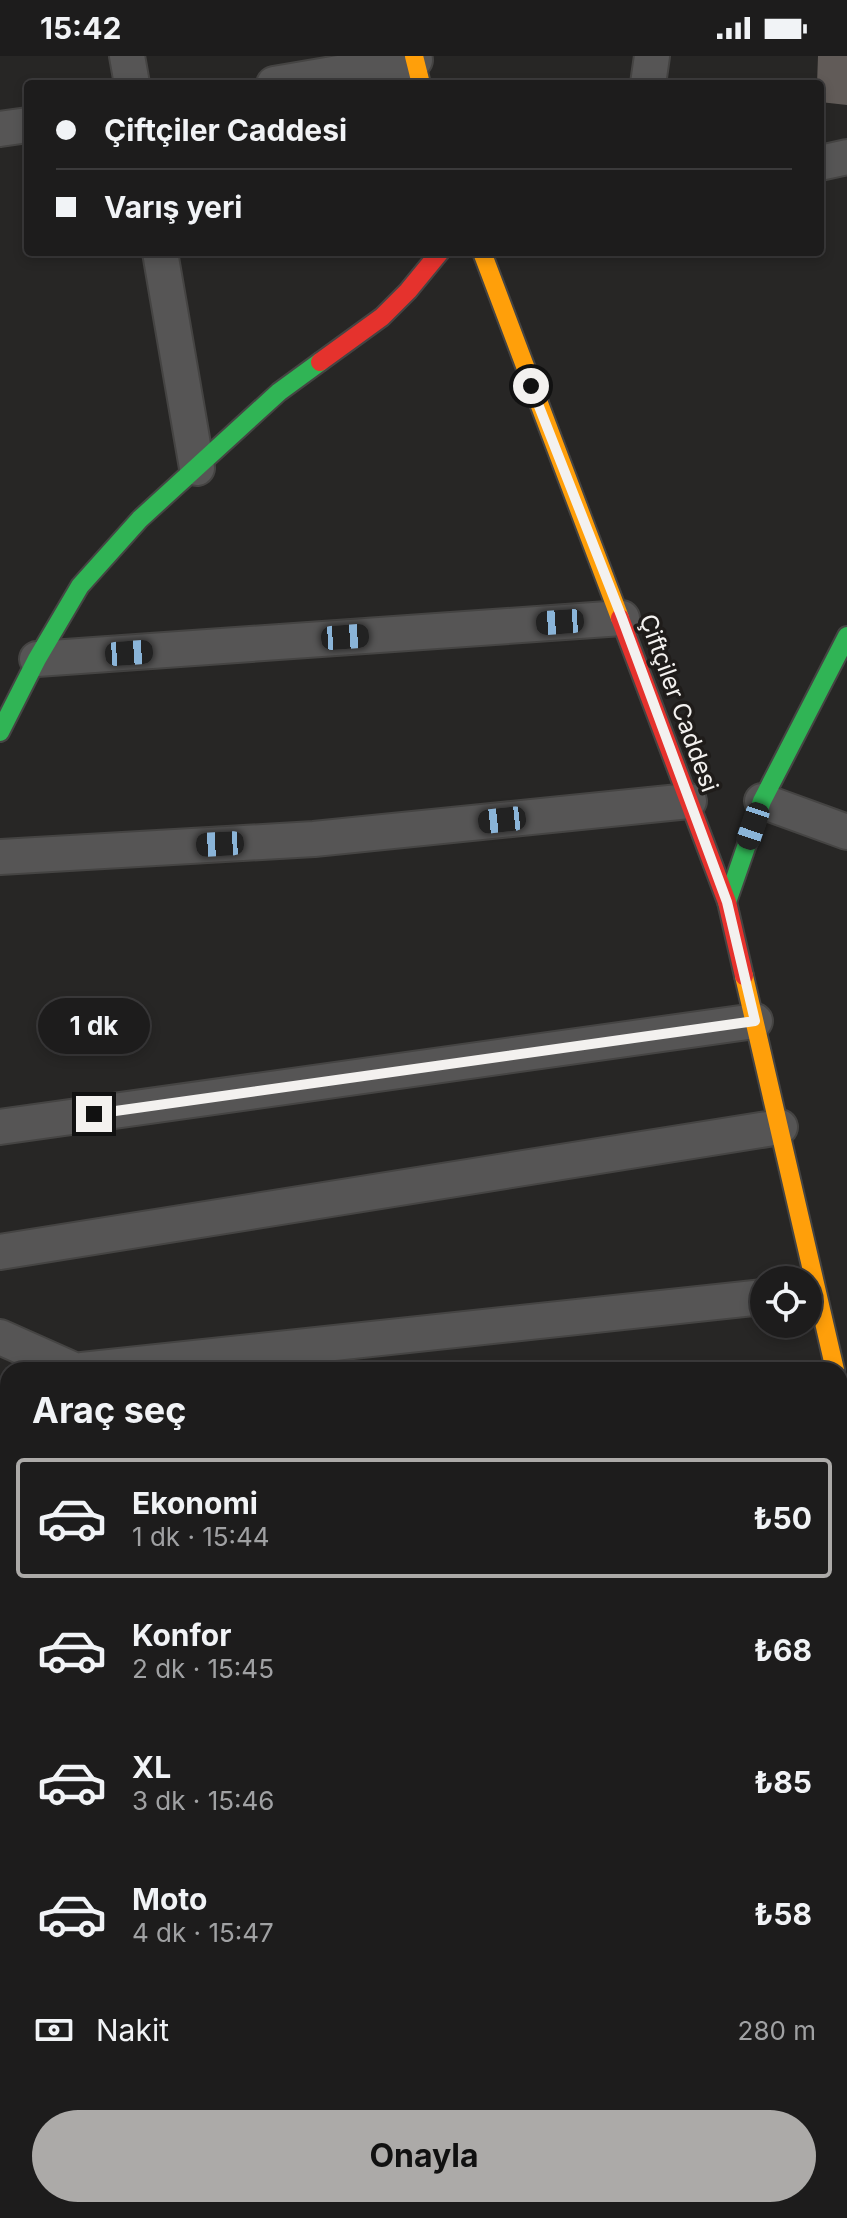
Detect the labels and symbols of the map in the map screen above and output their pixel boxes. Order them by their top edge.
route start [513,368,549,404]
car [535,608,585,636]
street label: Çiftçiler Caddesi [633,610,725,796]
car [320,623,370,651]
car [104,639,154,667]
car [734,799,772,853]
car [477,806,527,834]
car [195,831,245,857]
callout: 1 dk [38,998,150,1054]
route end [76,1096,112,1132]

